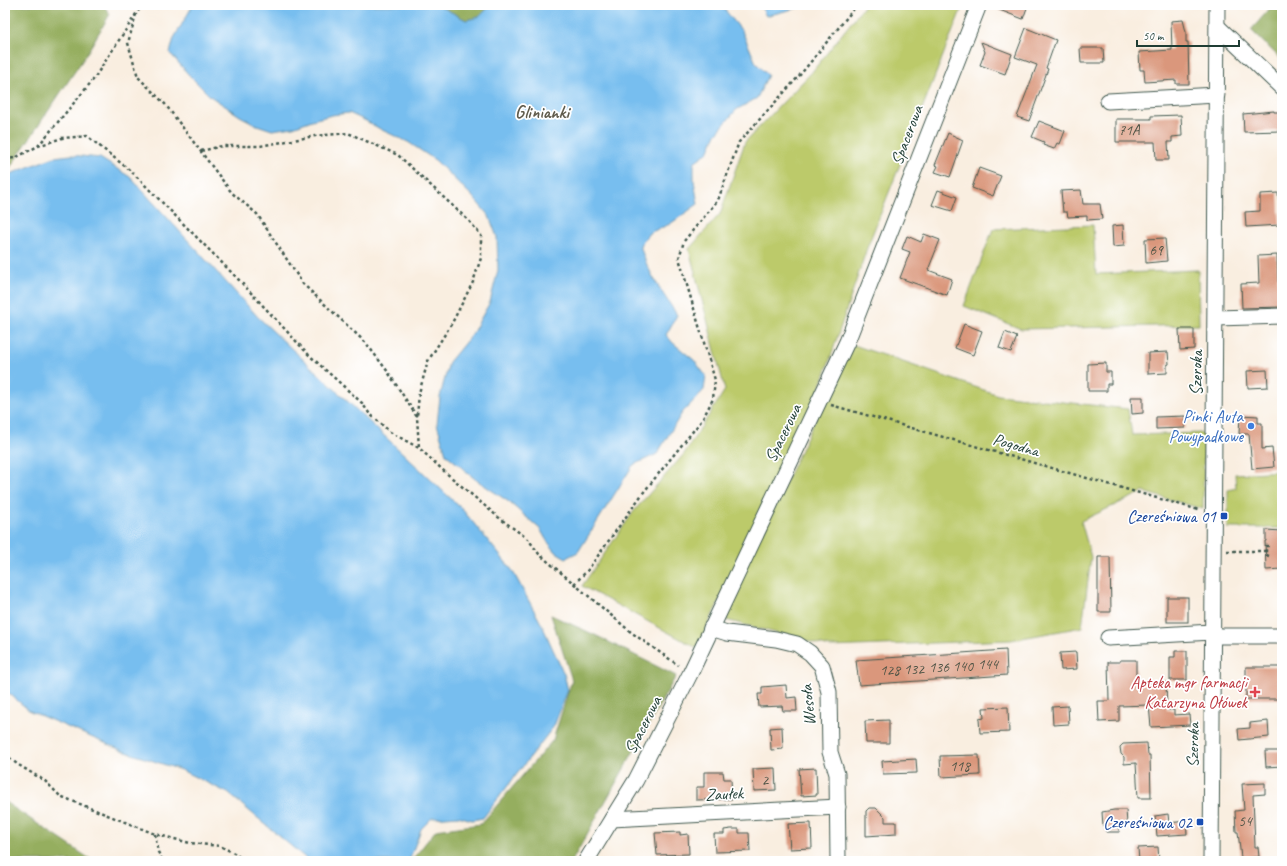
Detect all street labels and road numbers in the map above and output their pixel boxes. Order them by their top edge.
street label: Spacerowa [886,101,928,168]
street label: Szeroka [1186,349,1207,395]
street label: Spacerowa [760,399,807,465]
street label: Pogodna [991,428,1043,462]
street label: Wesoła [796,682,820,726]
street label: Spacerowa [620,691,667,757]
street label: Szeroka [1182,720,1204,768]
street label: Zaułek [705,782,745,805]

